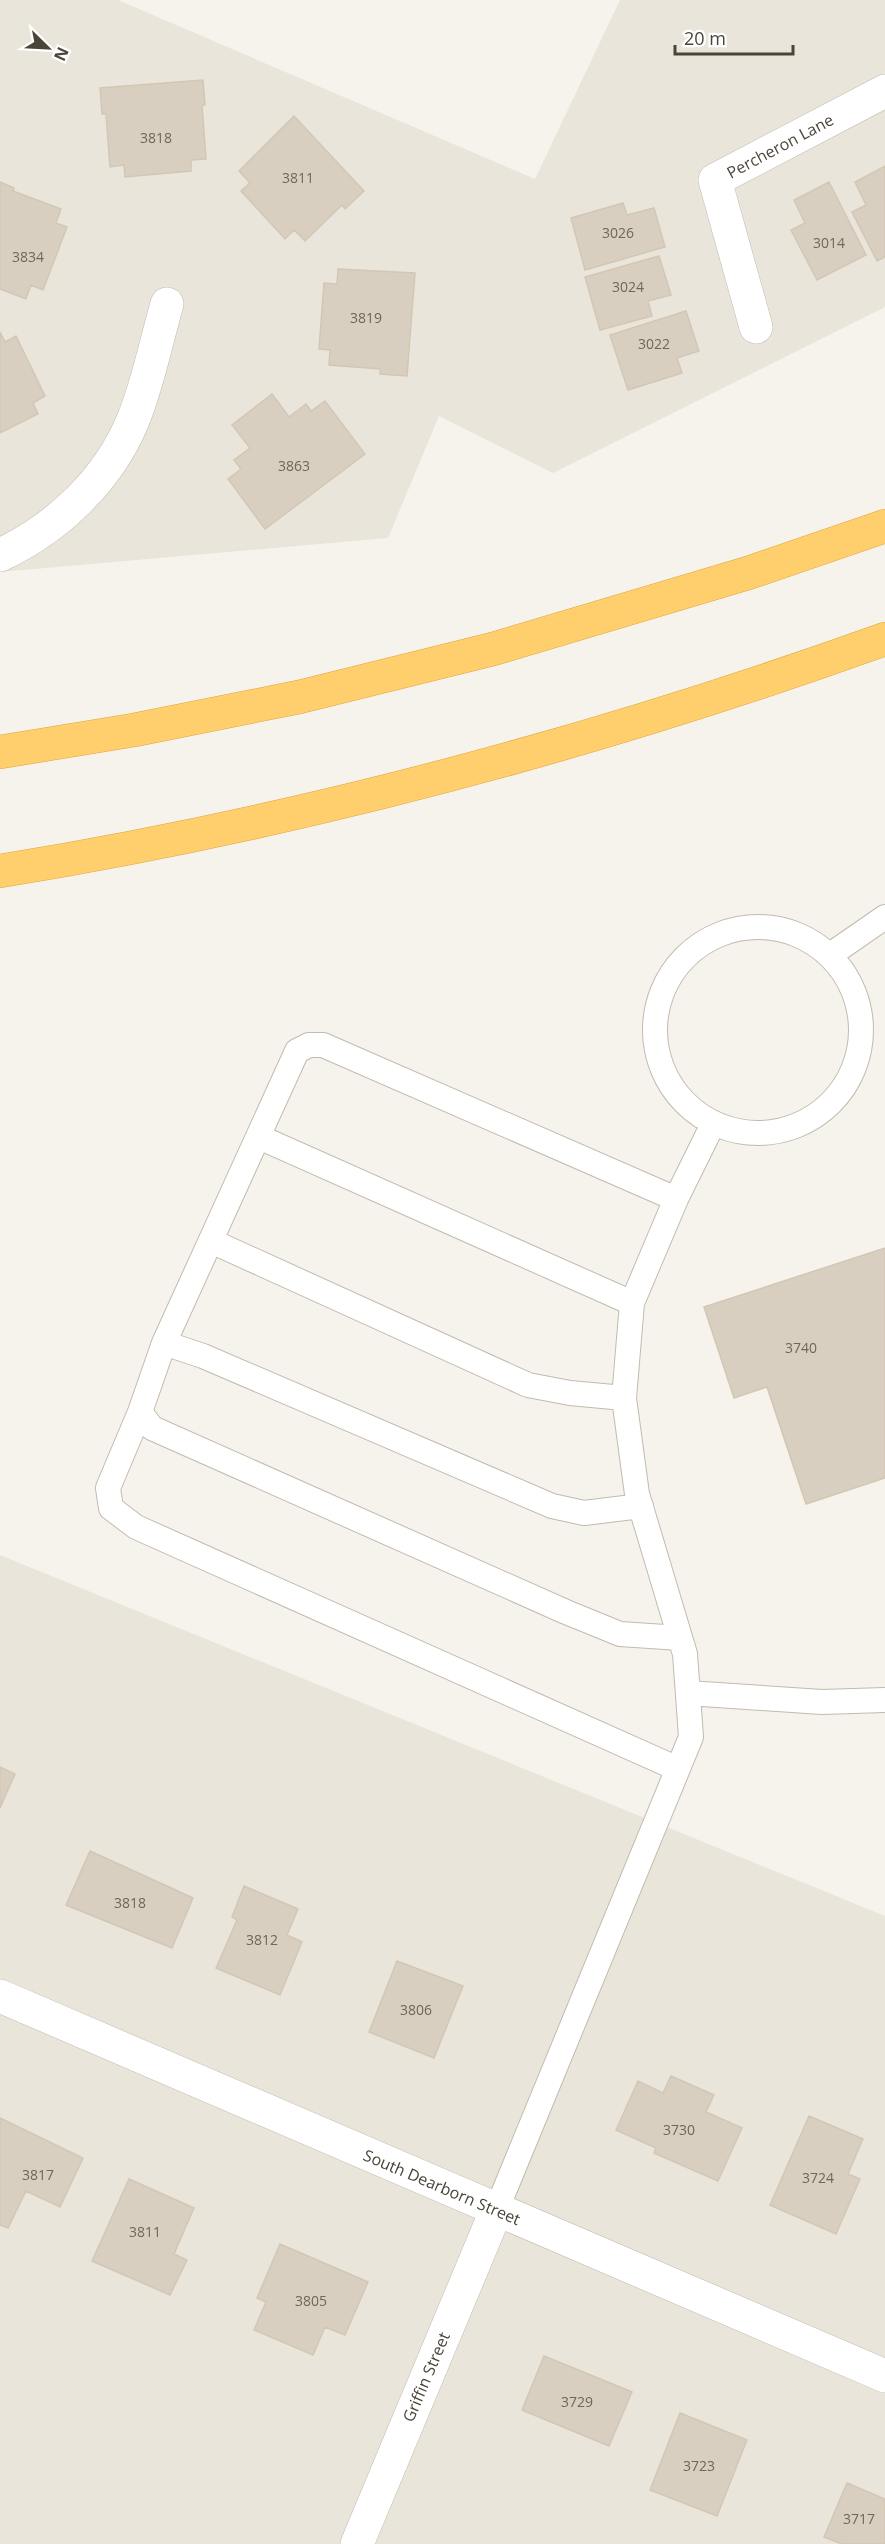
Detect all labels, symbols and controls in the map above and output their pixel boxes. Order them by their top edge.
north arrow [18,18,78,78]
scale bar [675,18,794,56]
text: 20 m [684,26,726,50]
text: N [49,44,74,65]
street label: Percheron Lane [723,109,837,183]
house number: 3818 [140,128,172,147]
house number: 3811 [282,168,314,187]
house number: 3026 [602,223,634,242]
house number: 3014 [813,233,845,252]
house number: 3834 [12,247,44,266]
house number: 3024 [612,277,644,296]
house number: 3819 [350,308,382,327]
house number: 3022 [638,334,670,353]
house number: 3863 [278,456,310,475]
house number: 3740 [785,1338,817,1357]
house number: 3818 [114,1893,146,1912]
house number: 3812 [246,1930,278,1949]
house number: 3806 [400,2000,432,2019]
house number: 3730 [663,2120,695,2139]
street label: South Dearborn Street [360,2144,524,2230]
house number: 3817 [22,2165,54,2184]
house number: 3724 [802,2168,834,2187]
house number: 3811 [129,2222,161,2241]
house number: 3805 [295,2291,327,2310]
street label: Griffin Street [397,2328,455,2425]
house number: 3729 [561,2392,593,2411]
house number: 3723 [683,2456,715,2475]
house number: 3717 [843,2509,875,2528]

